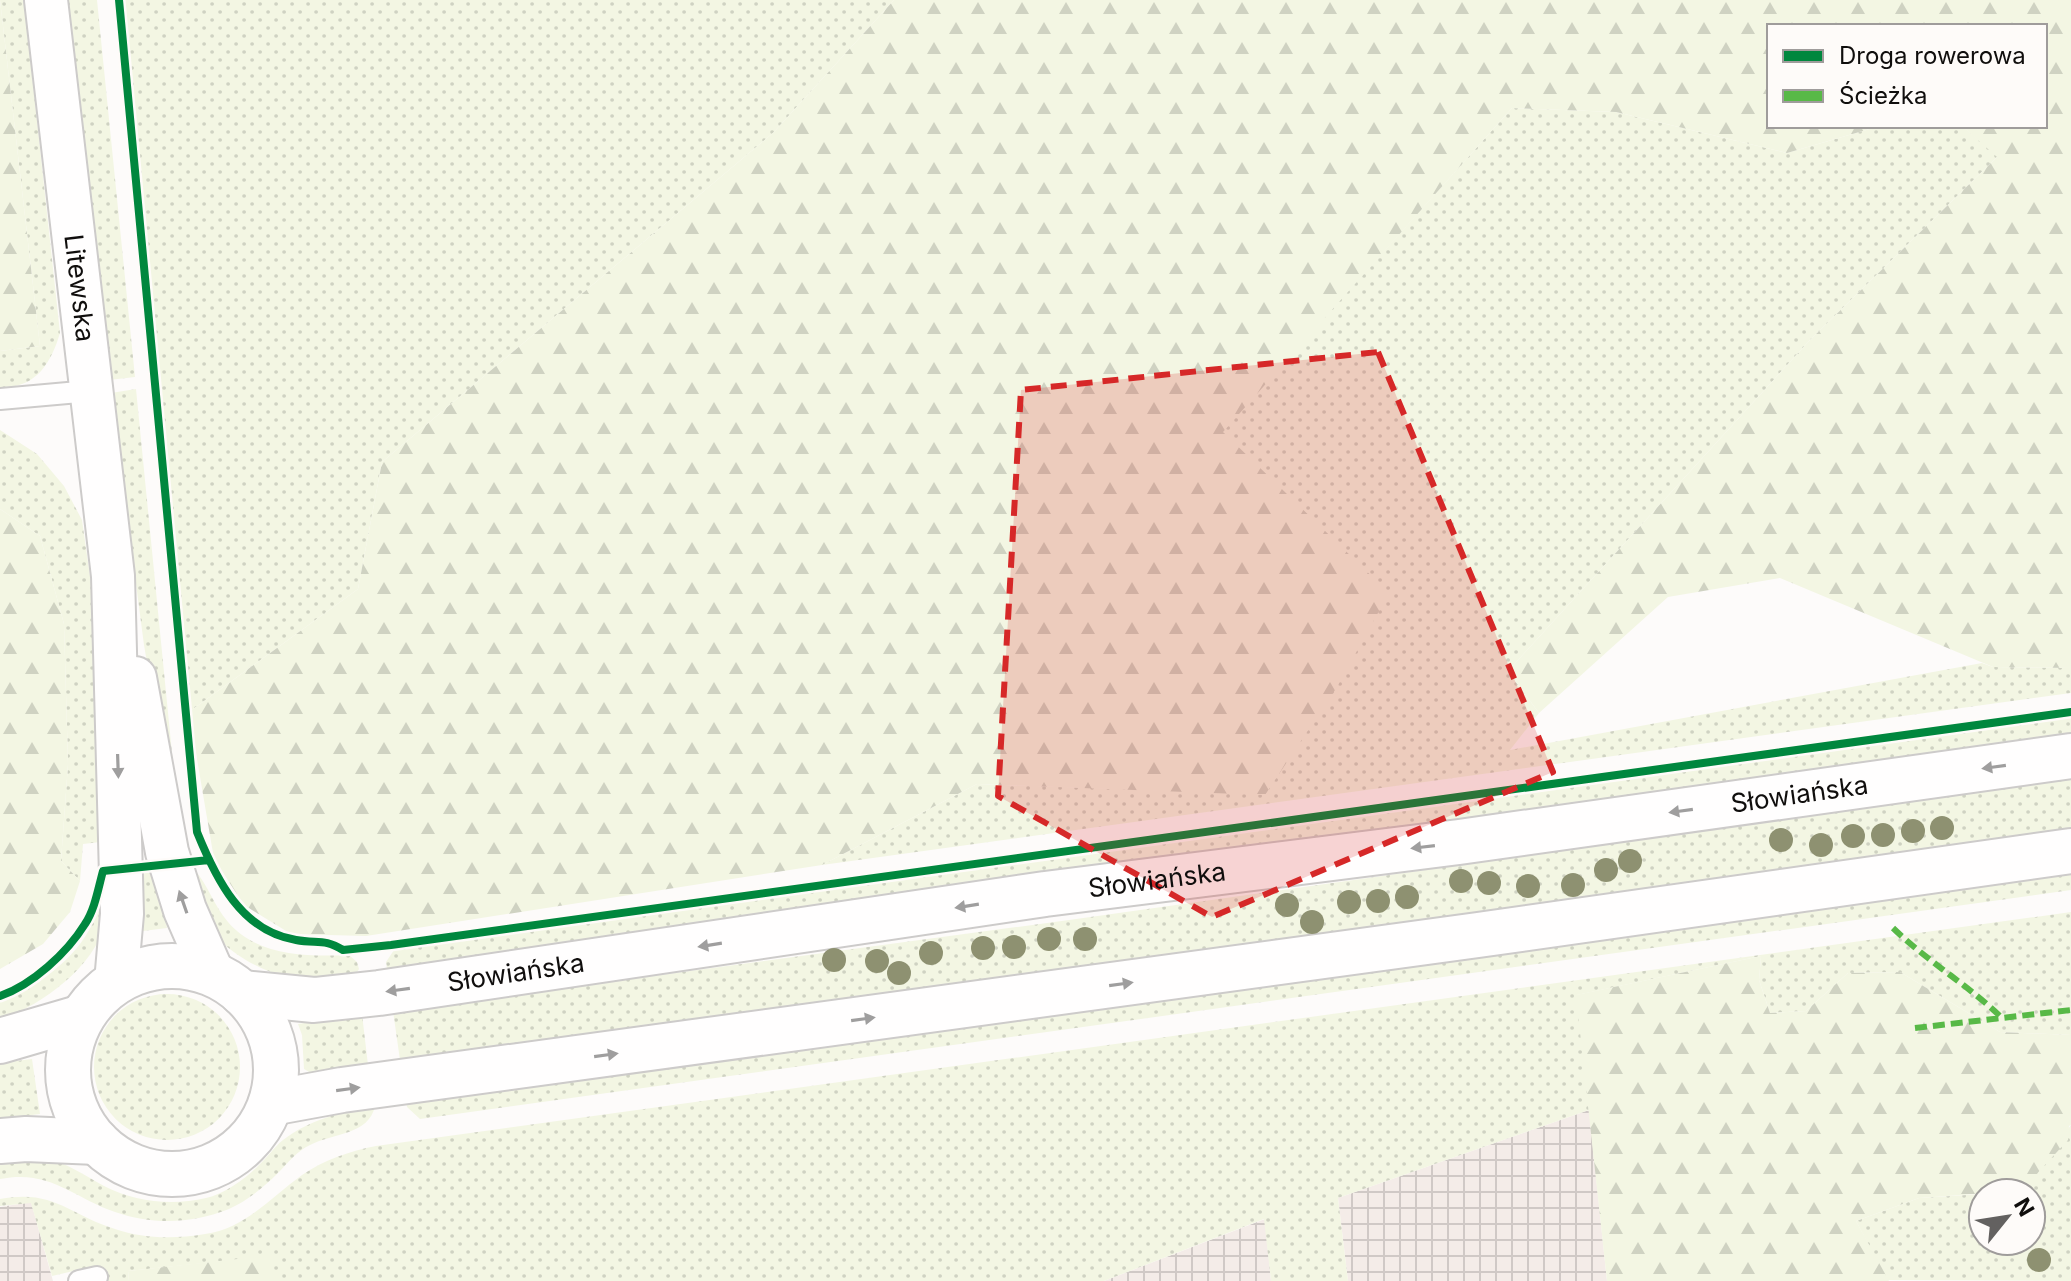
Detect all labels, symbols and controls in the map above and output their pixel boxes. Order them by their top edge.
legend [1767,24,2047,128]
text: Droga rowerowa [1839,41,2026,70]
text: Ścieżka [1839,81,1927,110]
street label: Litewska [58,233,102,343]
one-way arrow [112,754,125,779]
one-way arrow [1981,761,2006,774]
street label: Słowiańska [1729,769,1870,819]
one-way arrow [1668,805,1693,818]
one-way arrow [1410,841,1435,854]
street label: Słowiańska [1086,855,1228,903]
one-way arrow [176,889,188,913]
one-way arrow [955,900,980,913]
one-way arrow [698,939,723,952]
street label: Słowiańska [445,947,586,998]
one-way arrow [1109,977,1134,990]
one-way arrow [385,984,410,997]
one-way arrow [851,1012,876,1025]
one-way arrow [593,1048,618,1061]
one-way arrow [336,1083,361,1096]
north arrow [1967,1177,2047,1257]
text: N [2009,1193,2040,1221]

